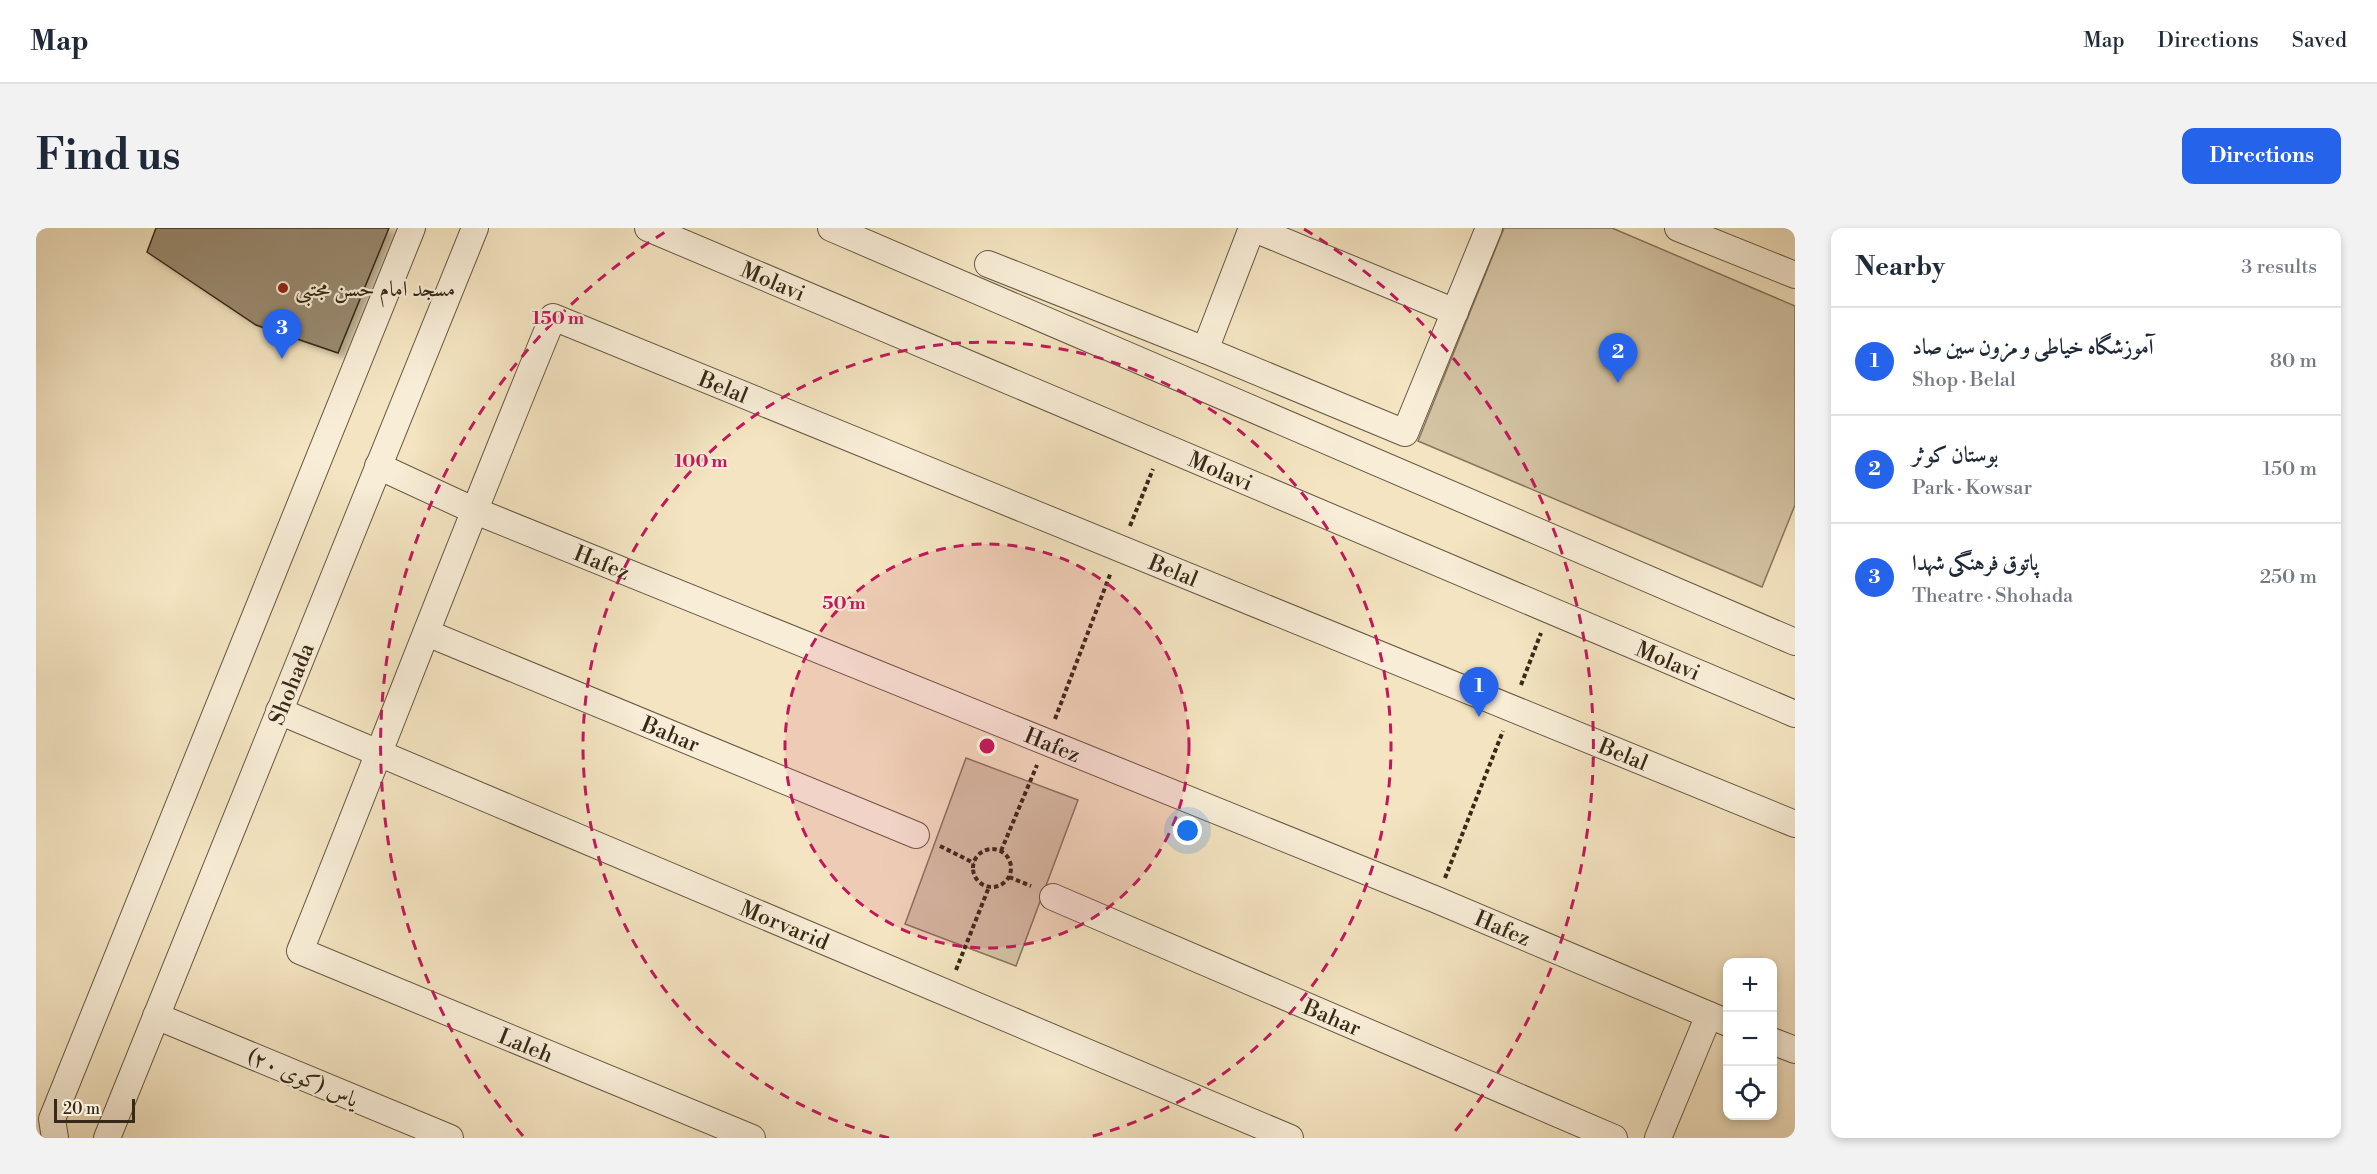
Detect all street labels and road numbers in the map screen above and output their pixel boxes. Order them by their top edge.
street label: Molavi [736,257,809,308]
street label: Belal [693,366,752,410]
street label: Molavi [1184,446,1256,498]
street label: Hafez [570,540,634,587]
street label: Belal [1143,549,1202,594]
street label: Molavi [1631,636,1704,687]
street label: Shohada [263,639,321,729]
street label: Bahar [636,711,703,759]
street label: Hafez [1020,723,1084,769]
street label: Belal [1593,733,1652,778]
street label: Morvarid [736,895,833,957]
street label: Hafez [1470,905,1534,953]
street label: Bahar [1298,994,1365,1043]
street label: Laleh [494,1023,557,1069]
street label: یاس (کوی ۲۰) [243,1043,364,1115]

